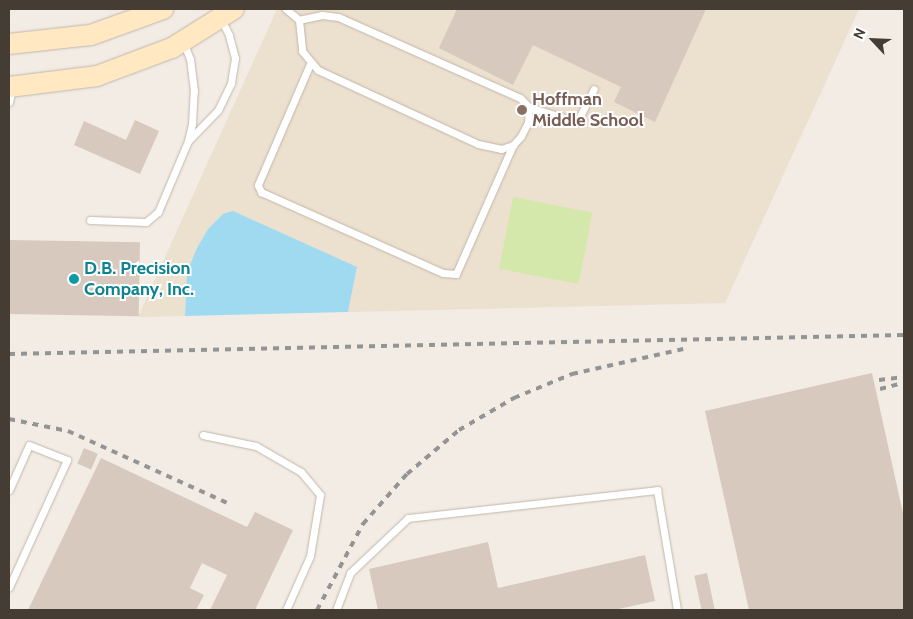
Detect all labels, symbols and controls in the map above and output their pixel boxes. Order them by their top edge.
north arrow [848,15,898,65]
text: N [849,25,870,42]
place label: Hoffman Middle School [532,89,643,132]
marker: Hoffman Middle School [516,104,528,116]
place label: D.B. Precision Company, Inc. [84,258,194,300]
marker: D.B. Precision Company, Inc. [68,273,80,285]

